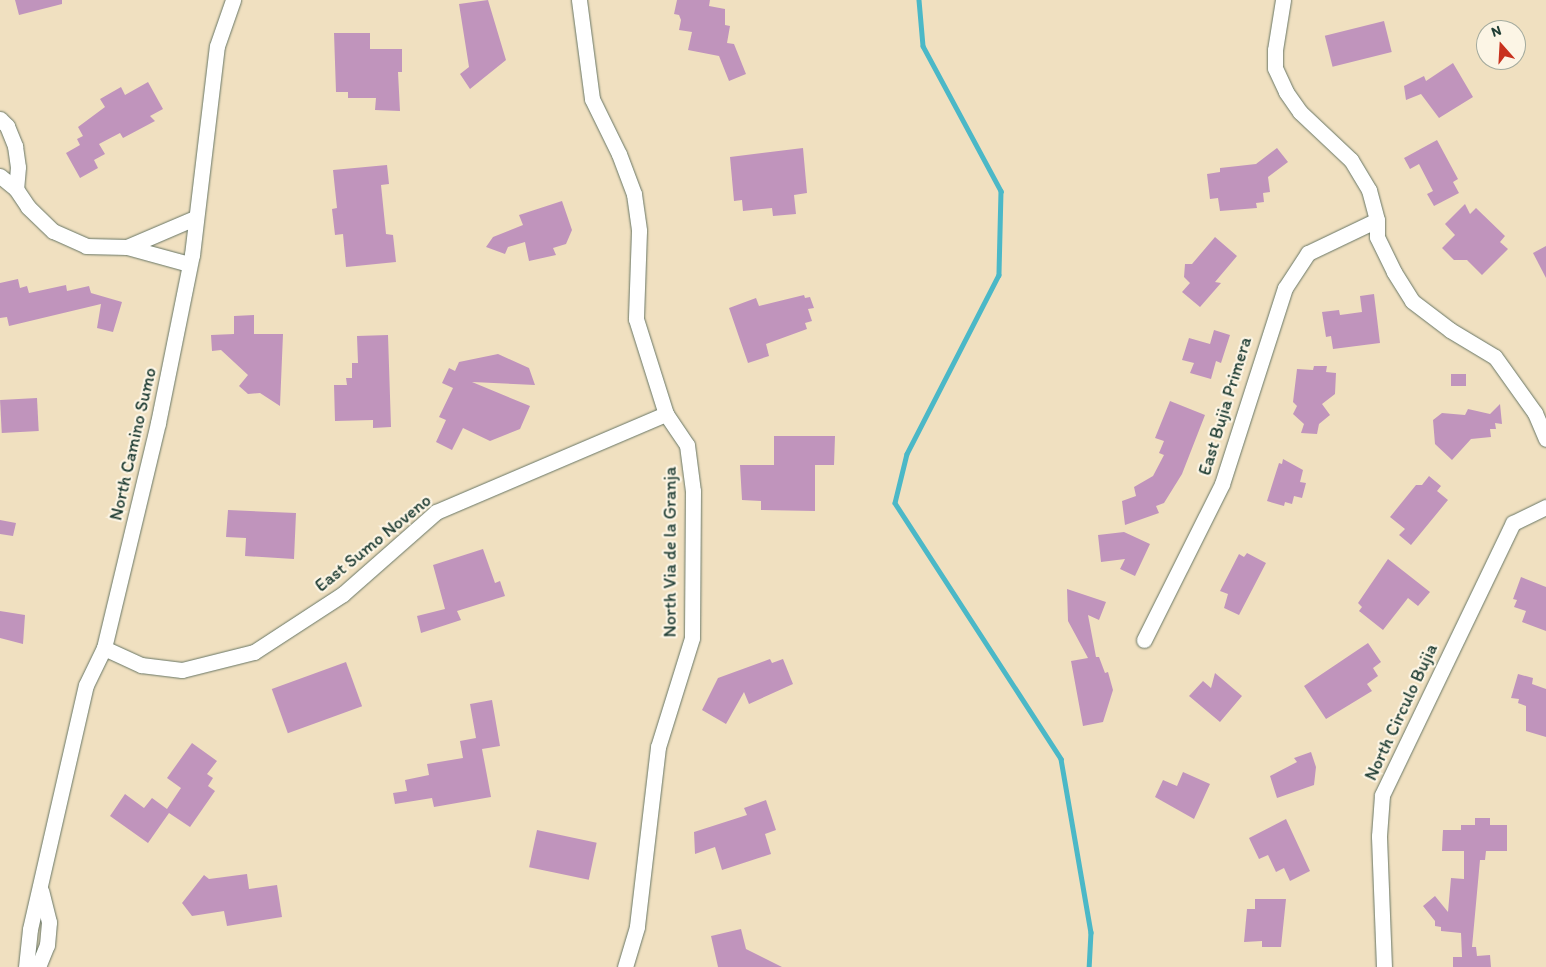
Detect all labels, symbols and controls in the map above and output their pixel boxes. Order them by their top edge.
north arrow [1476,20,1526,70]
text: N [1489,22,1504,41]
street label: East Bujia Primera [1194,334,1256,478]
street label: North Camino Sumo [105,365,161,523]
street label: North Via de la Granja [659,467,681,637]
street label: East Sumo Noveno [310,489,436,597]
street label: North Circulo Bujia [1360,640,1442,784]

